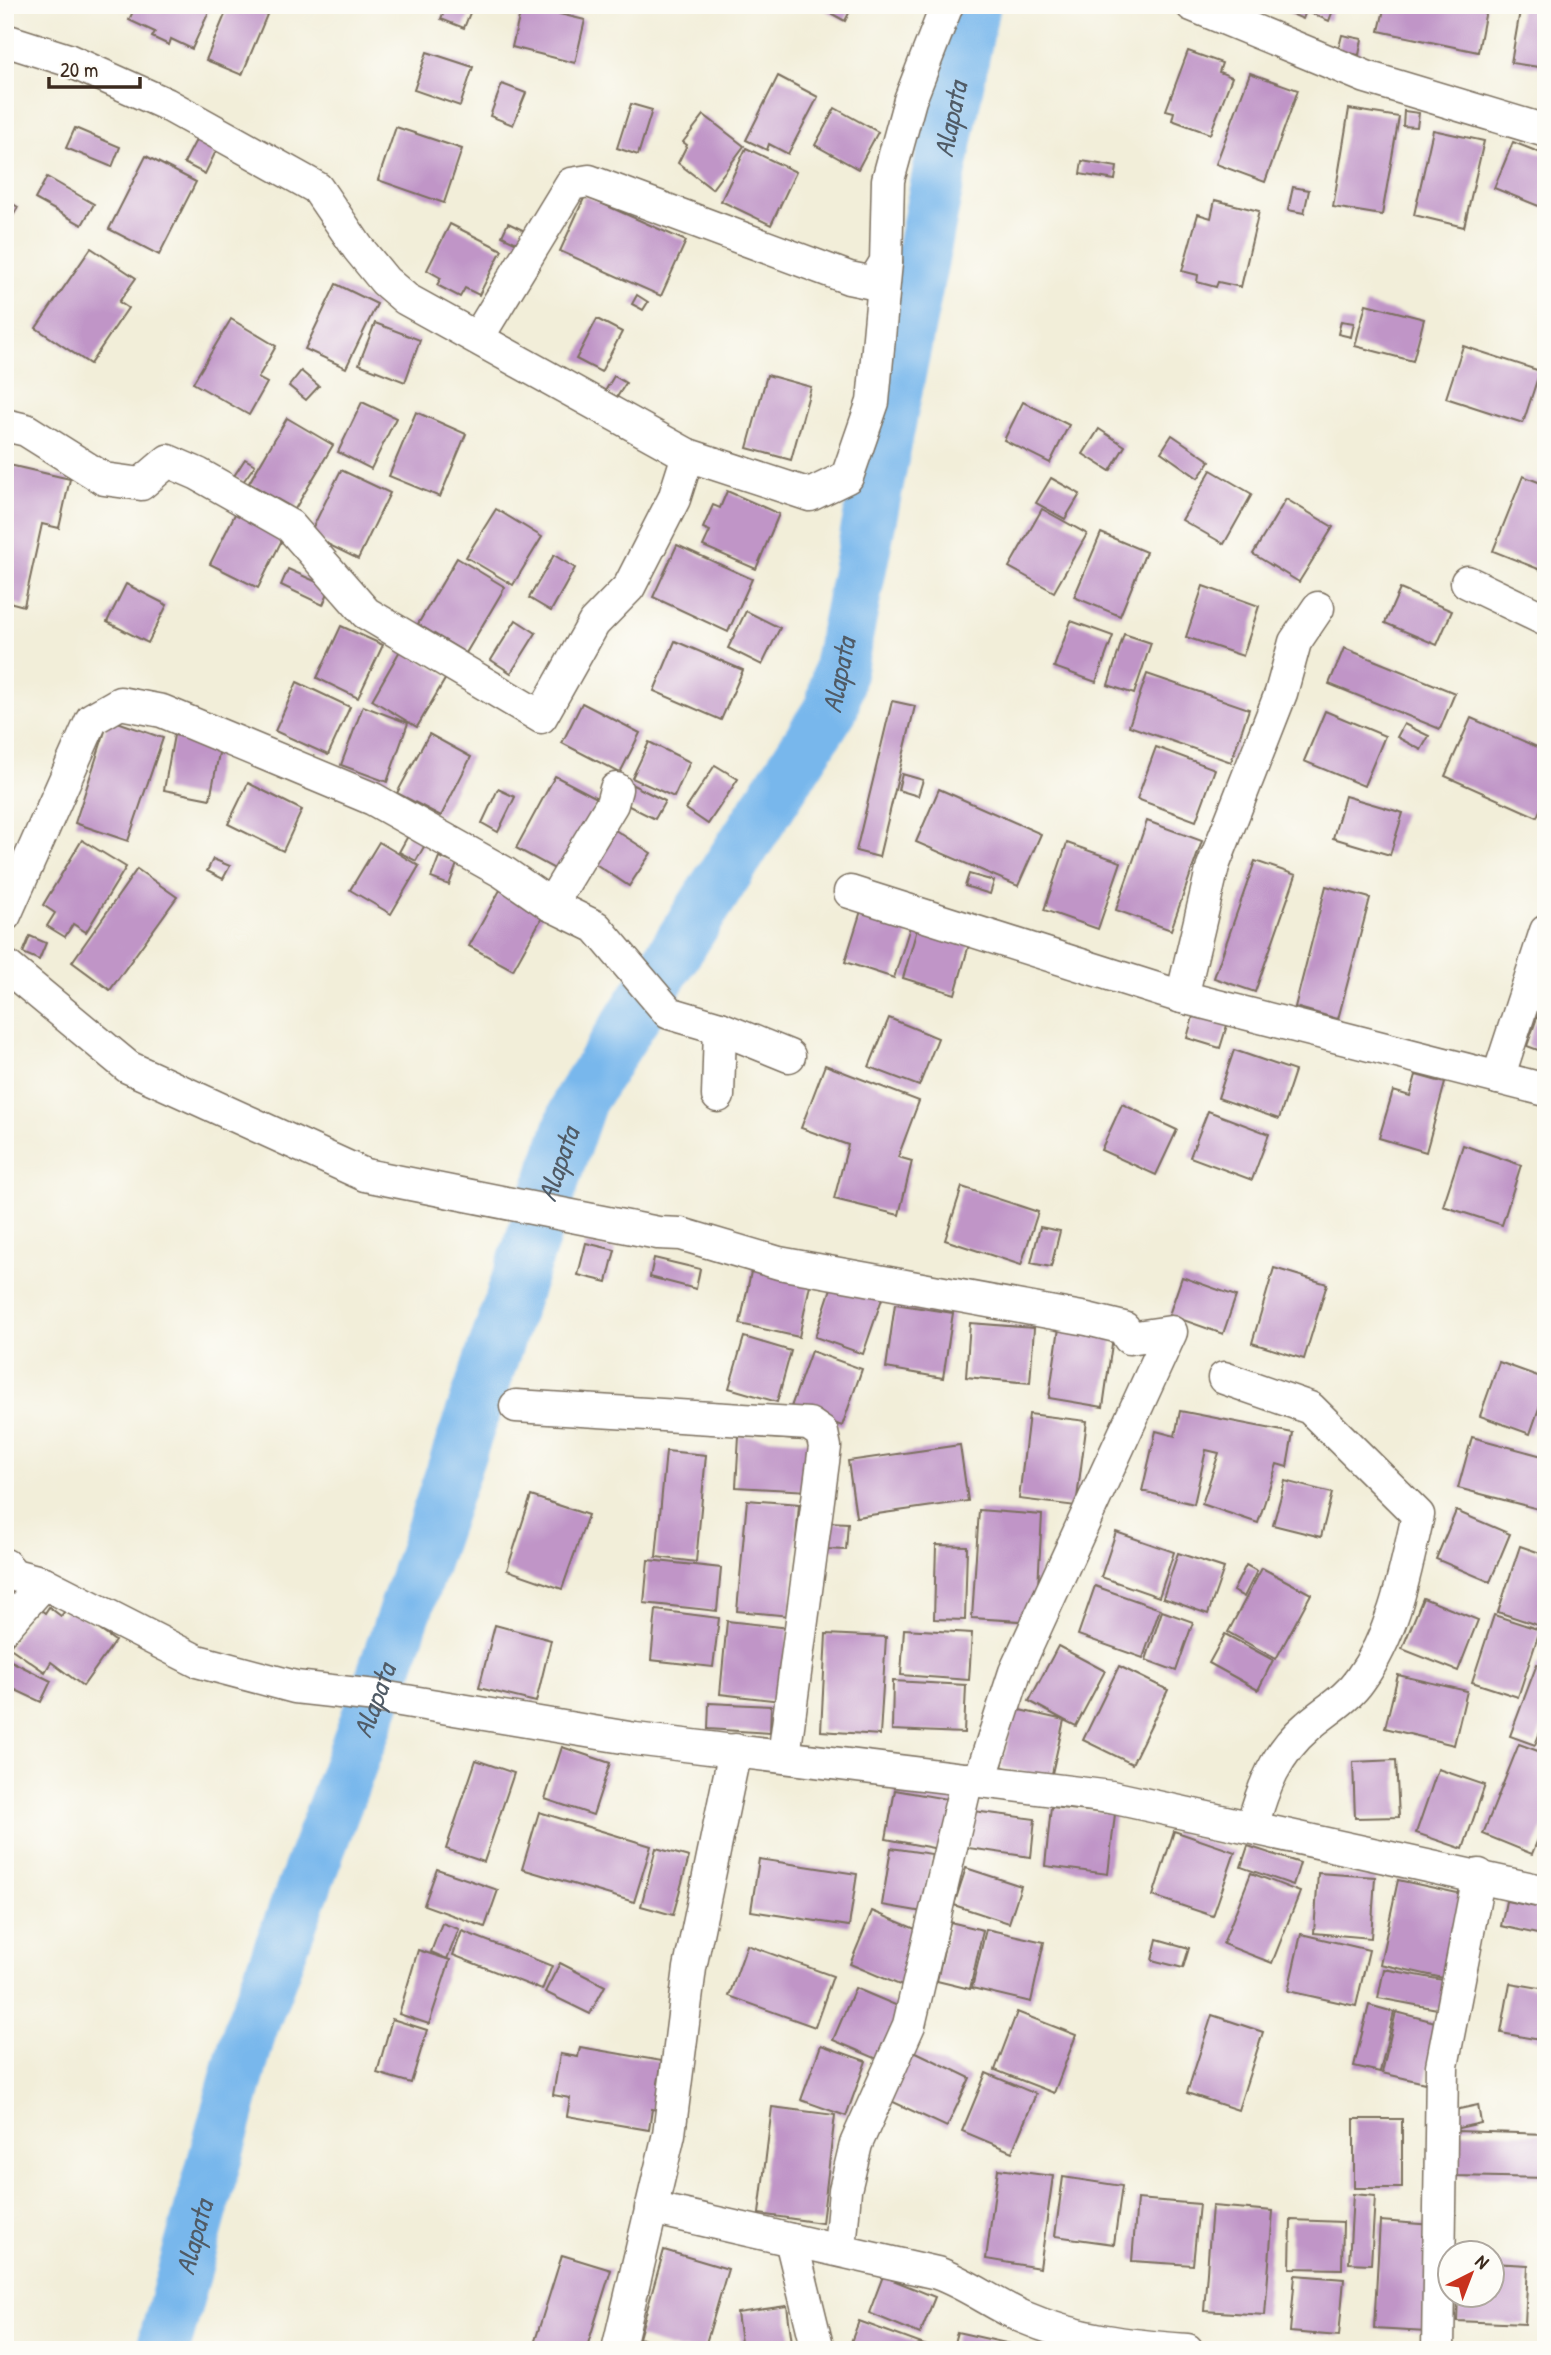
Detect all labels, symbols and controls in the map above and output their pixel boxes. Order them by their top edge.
scale bar [49,46,140,90]
text: 20 m [60,55,98,84]
water label: Alapata [924,75,977,160]
water label: Alapata [812,631,865,716]
water label: Alapata [528,1119,589,1206]
water label: Alapata [343,1656,406,1742]
water label: Alapata [165,2193,223,2279]
north arrow [1436,2240,1506,2310]
text: N [1470,2248,1495,2274]

